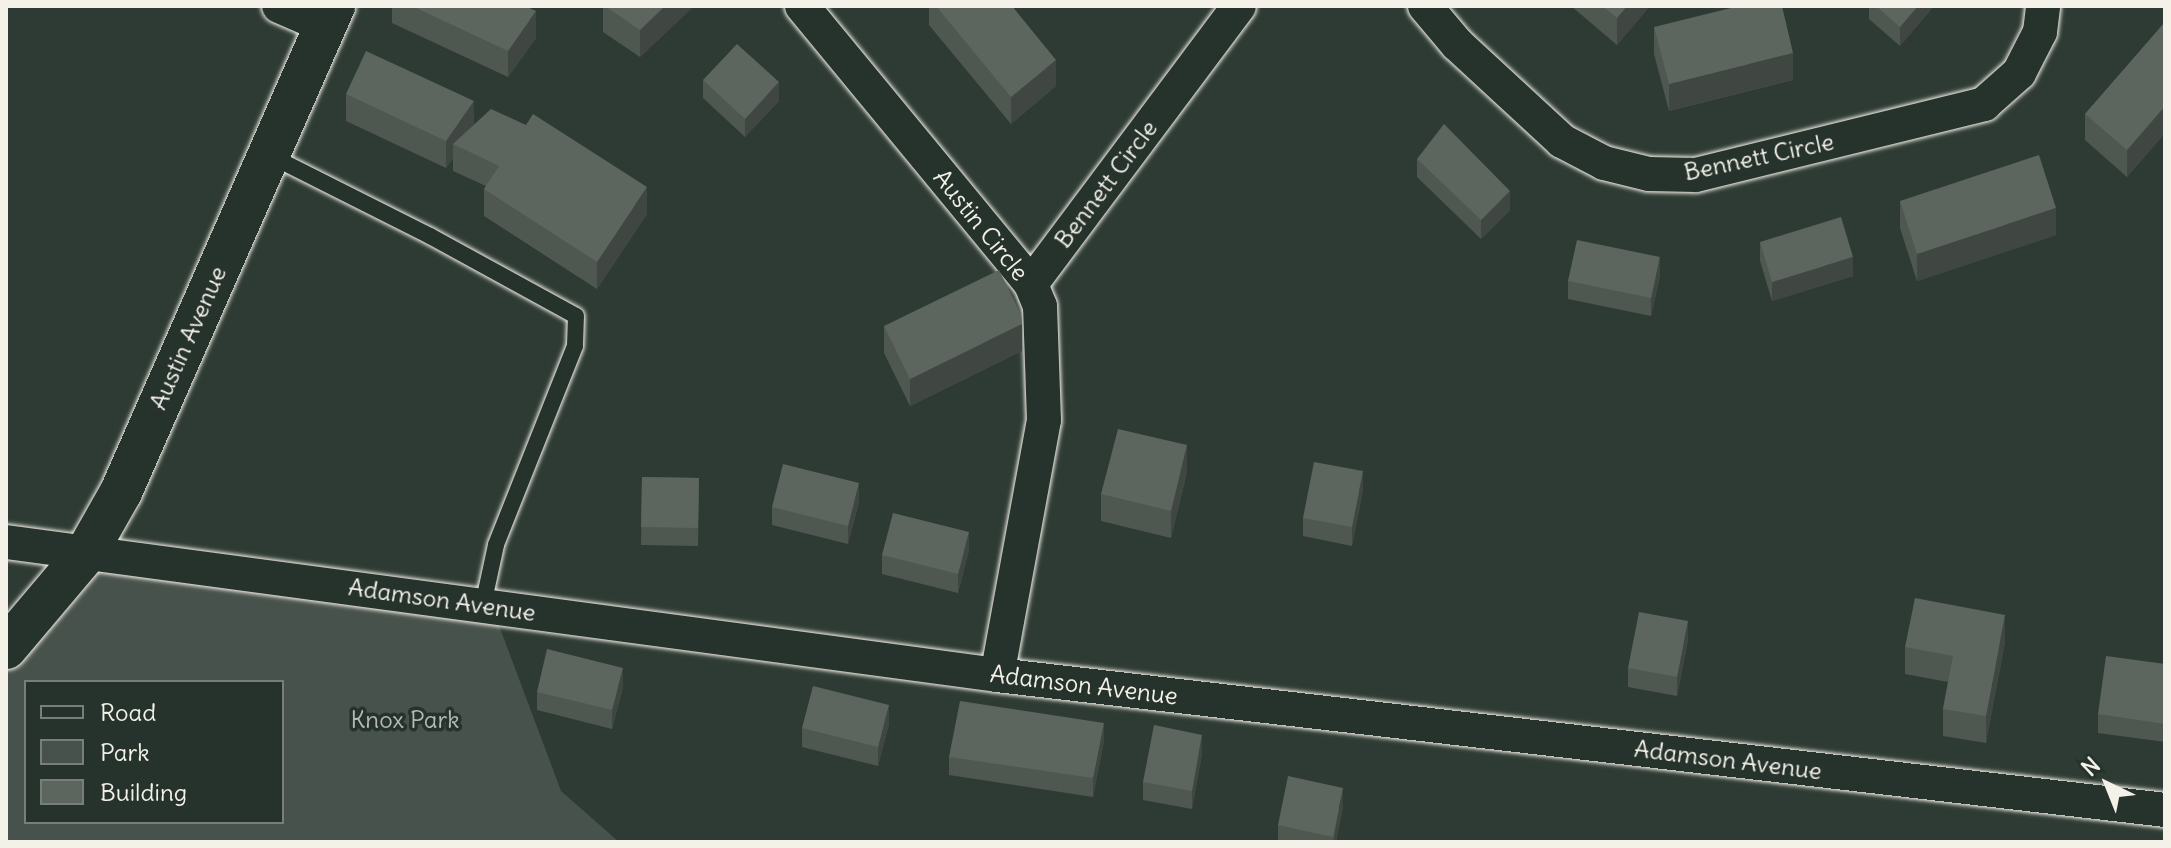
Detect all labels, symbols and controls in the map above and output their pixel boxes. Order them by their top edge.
street label: Bennett Circle [1049,114,1163,254]
street label: Bennett Circle [1681,127,1837,187]
street label: Austin Circle [927,164,1035,286]
street label: Austin Avenue [144,262,232,414]
street label: Adamson Avenue [347,573,537,627]
street label: Adamson Avenue [989,659,1179,711]
legend [24,680,284,824]
text: Road [100,697,156,727]
park label: Knox Park [351,706,459,734]
street label: Adamson Avenue [1633,734,1823,786]
text: Park [100,737,150,767]
north arrow [2067,744,2147,824]
text: N [2076,751,2106,782]
text: Building [100,777,187,807]

